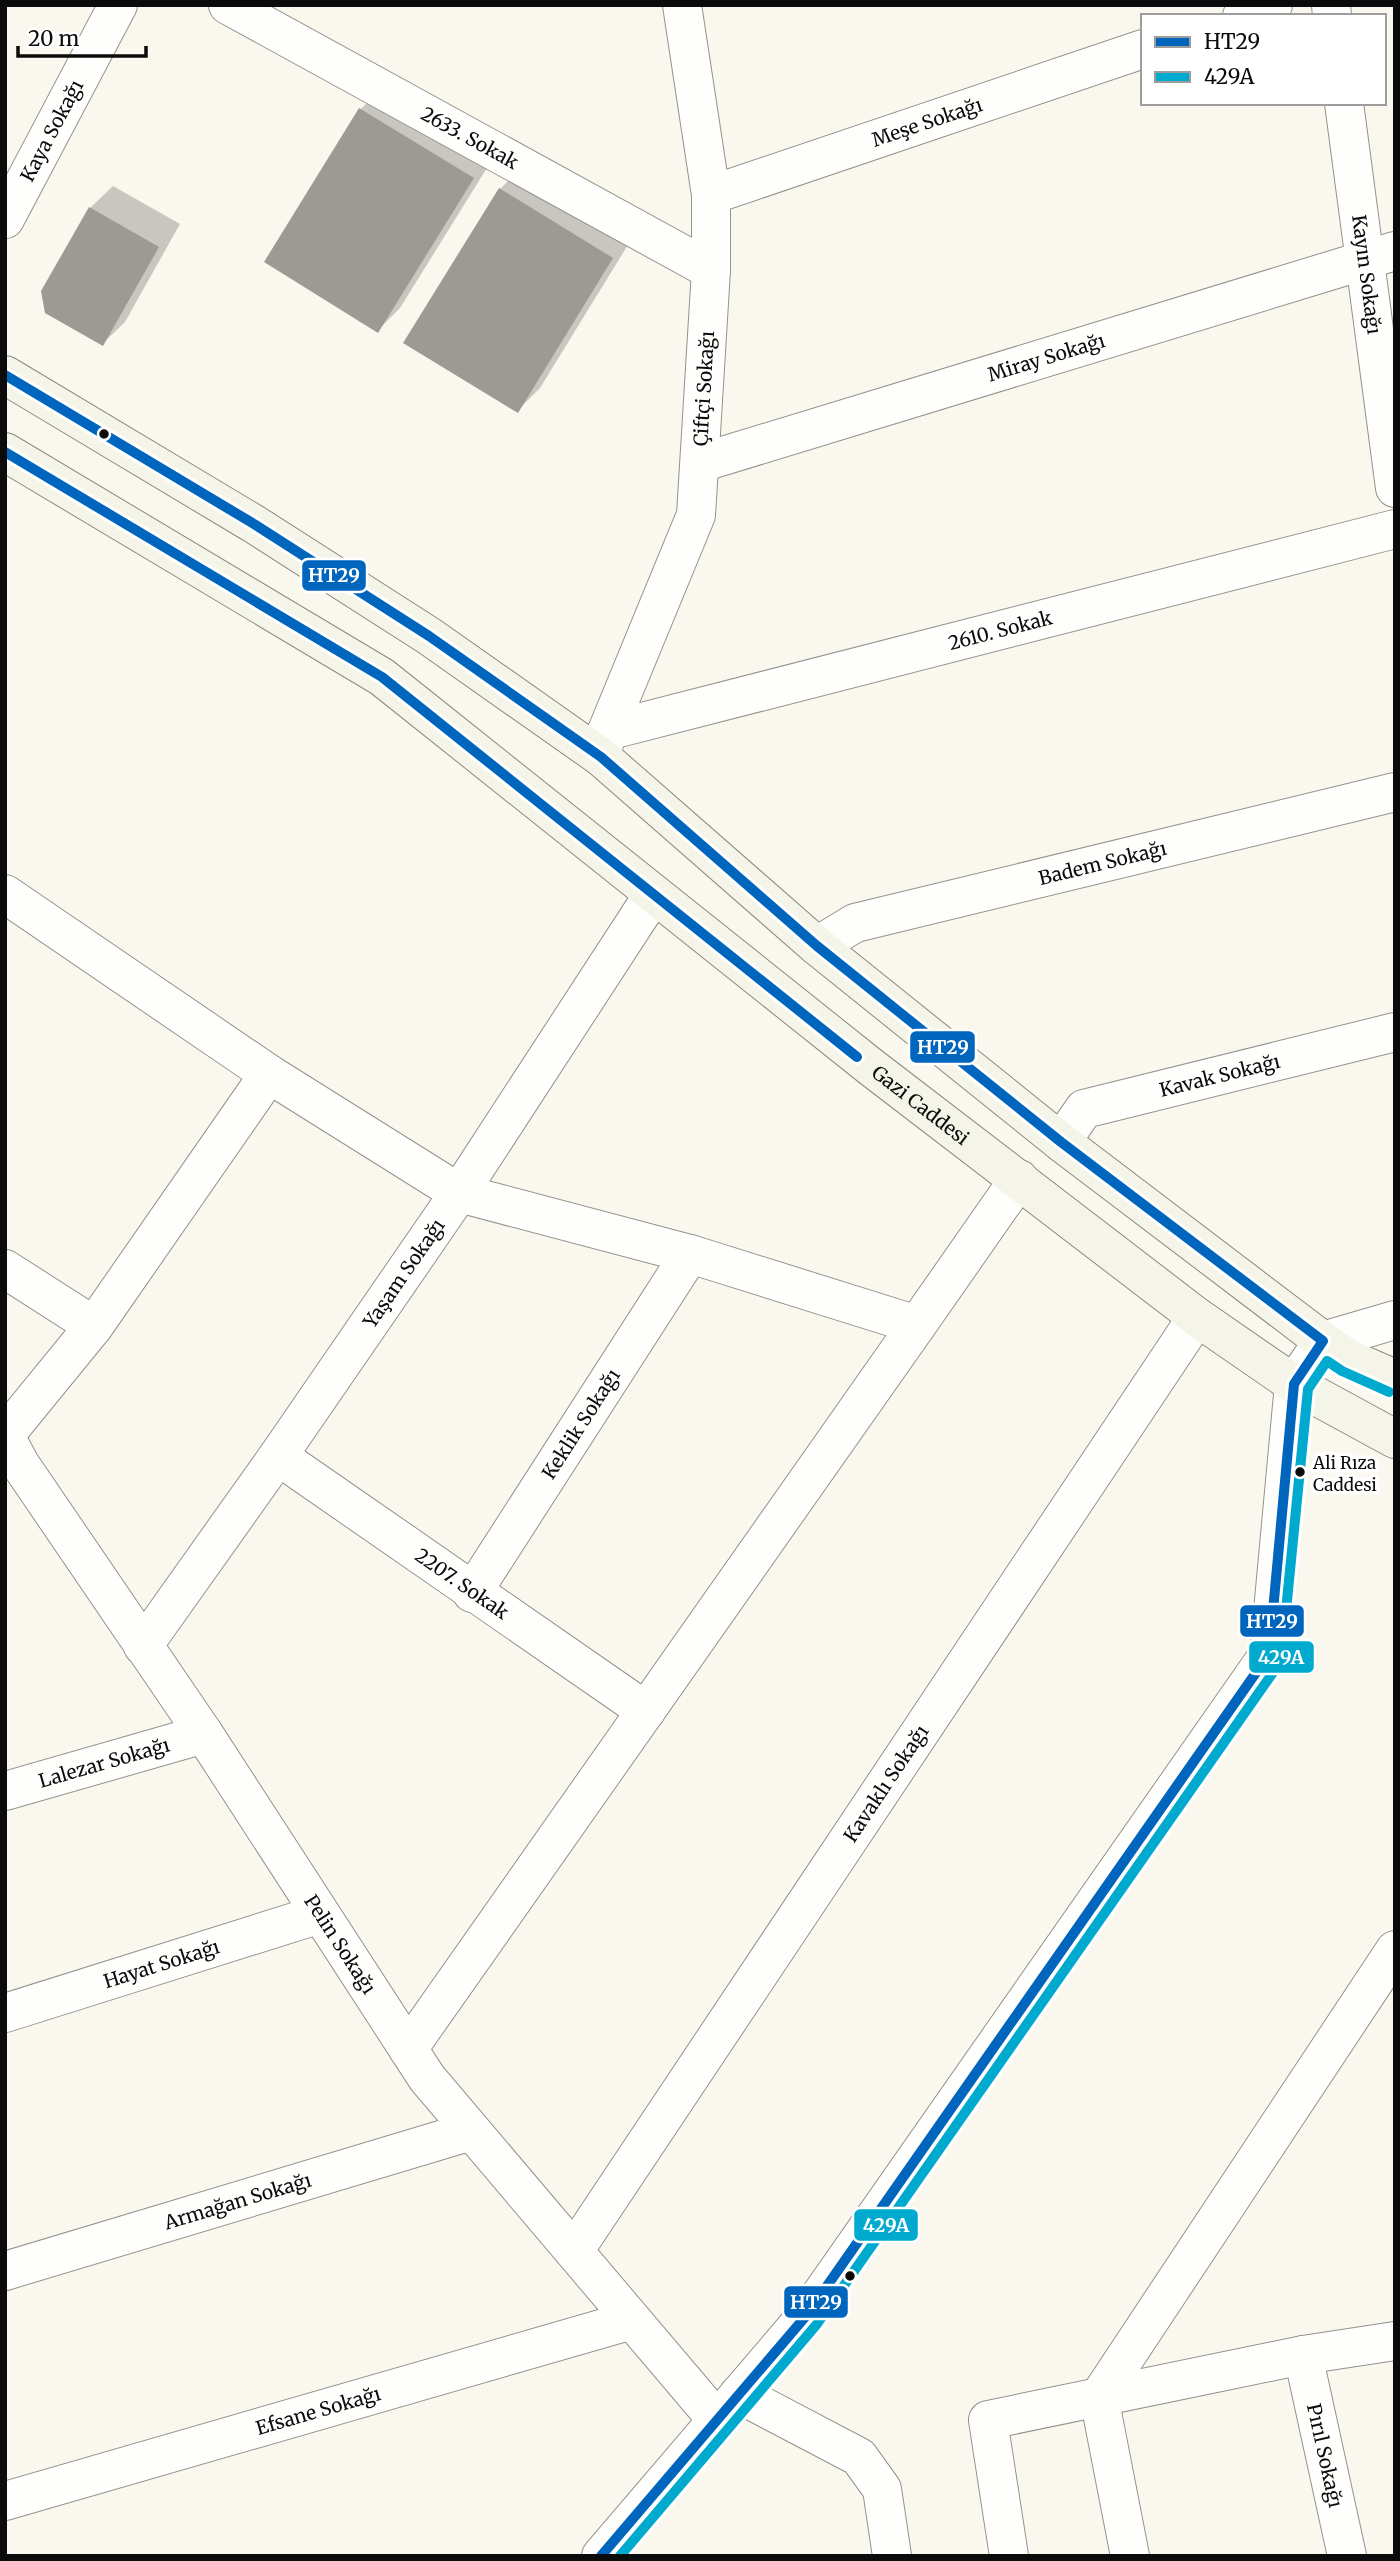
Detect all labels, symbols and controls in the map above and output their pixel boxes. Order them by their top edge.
scale bar [18,14,145,58]
legend [1141,14,1386,105]
text: 20 m [28,25,80,52]
text: HT29 [1204,28,1260,55]
text: 429A [1204,63,1254,90]
street label: Kaya Sokağı [15,76,88,186]
street label: Meşe Sokağı [869,92,985,152]
street label: 2633. Sokak [417,101,523,174]
street label: Kayın Sokağı [1347,213,1387,336]
street label: Miray Sokağı [985,328,1108,387]
street label: Çiftçi Sokağı [688,330,719,447]
unlabelled marker [97,427,111,441]
line badge: HT29 [301,559,367,592]
text: HT29 [308,563,360,587]
street label: 2610. Sokak [946,605,1055,655]
street label: Badem Sokağı [1036,836,1169,890]
line badge: HT29 [909,1030,976,1064]
text: HT29 [917,1035,969,1059]
street label: Kavak Sokağı [1157,1049,1282,1102]
street label: Gazi Caddesi [867,1060,974,1150]
street label: Yaşam Sokağı [357,1214,450,1333]
street label: Keklik Sokağı [536,1364,625,1484]
place label: Ali Rıza Caddesi [1312,1452,1377,1496]
marker: Ali Rıza Caddesi [1293,1465,1307,1479]
street label: 2207. Sokak [411,1543,513,1624]
line badge: HT29 [1239,1604,1305,1638]
text: HT29 [1246,1609,1298,1633]
line badge: 429A [1248,1640,1315,1674]
text: 429A [1258,1645,1305,1669]
street label: Kavaklı Sokağı [838,1720,933,1847]
street label: Lalezar Sokağı [36,1733,172,1793]
street label: Pelin Sokağı [299,1890,381,1998]
street label: Hayat Sokağı [100,1934,222,1993]
street label: Armağan Sokağı [160,2168,314,2235]
line badge: 429A [853,2208,919,2242]
text: 429A [863,2213,910,2237]
unlabelled marker [843,2269,857,2283]
line badge: HT29 [783,2285,849,2319]
text: HT29 [790,2290,842,2314]
street label: Efsane Sokağı [253,2381,383,2440]
street label: Pırıl Sokağı [1302,2401,1348,2510]

